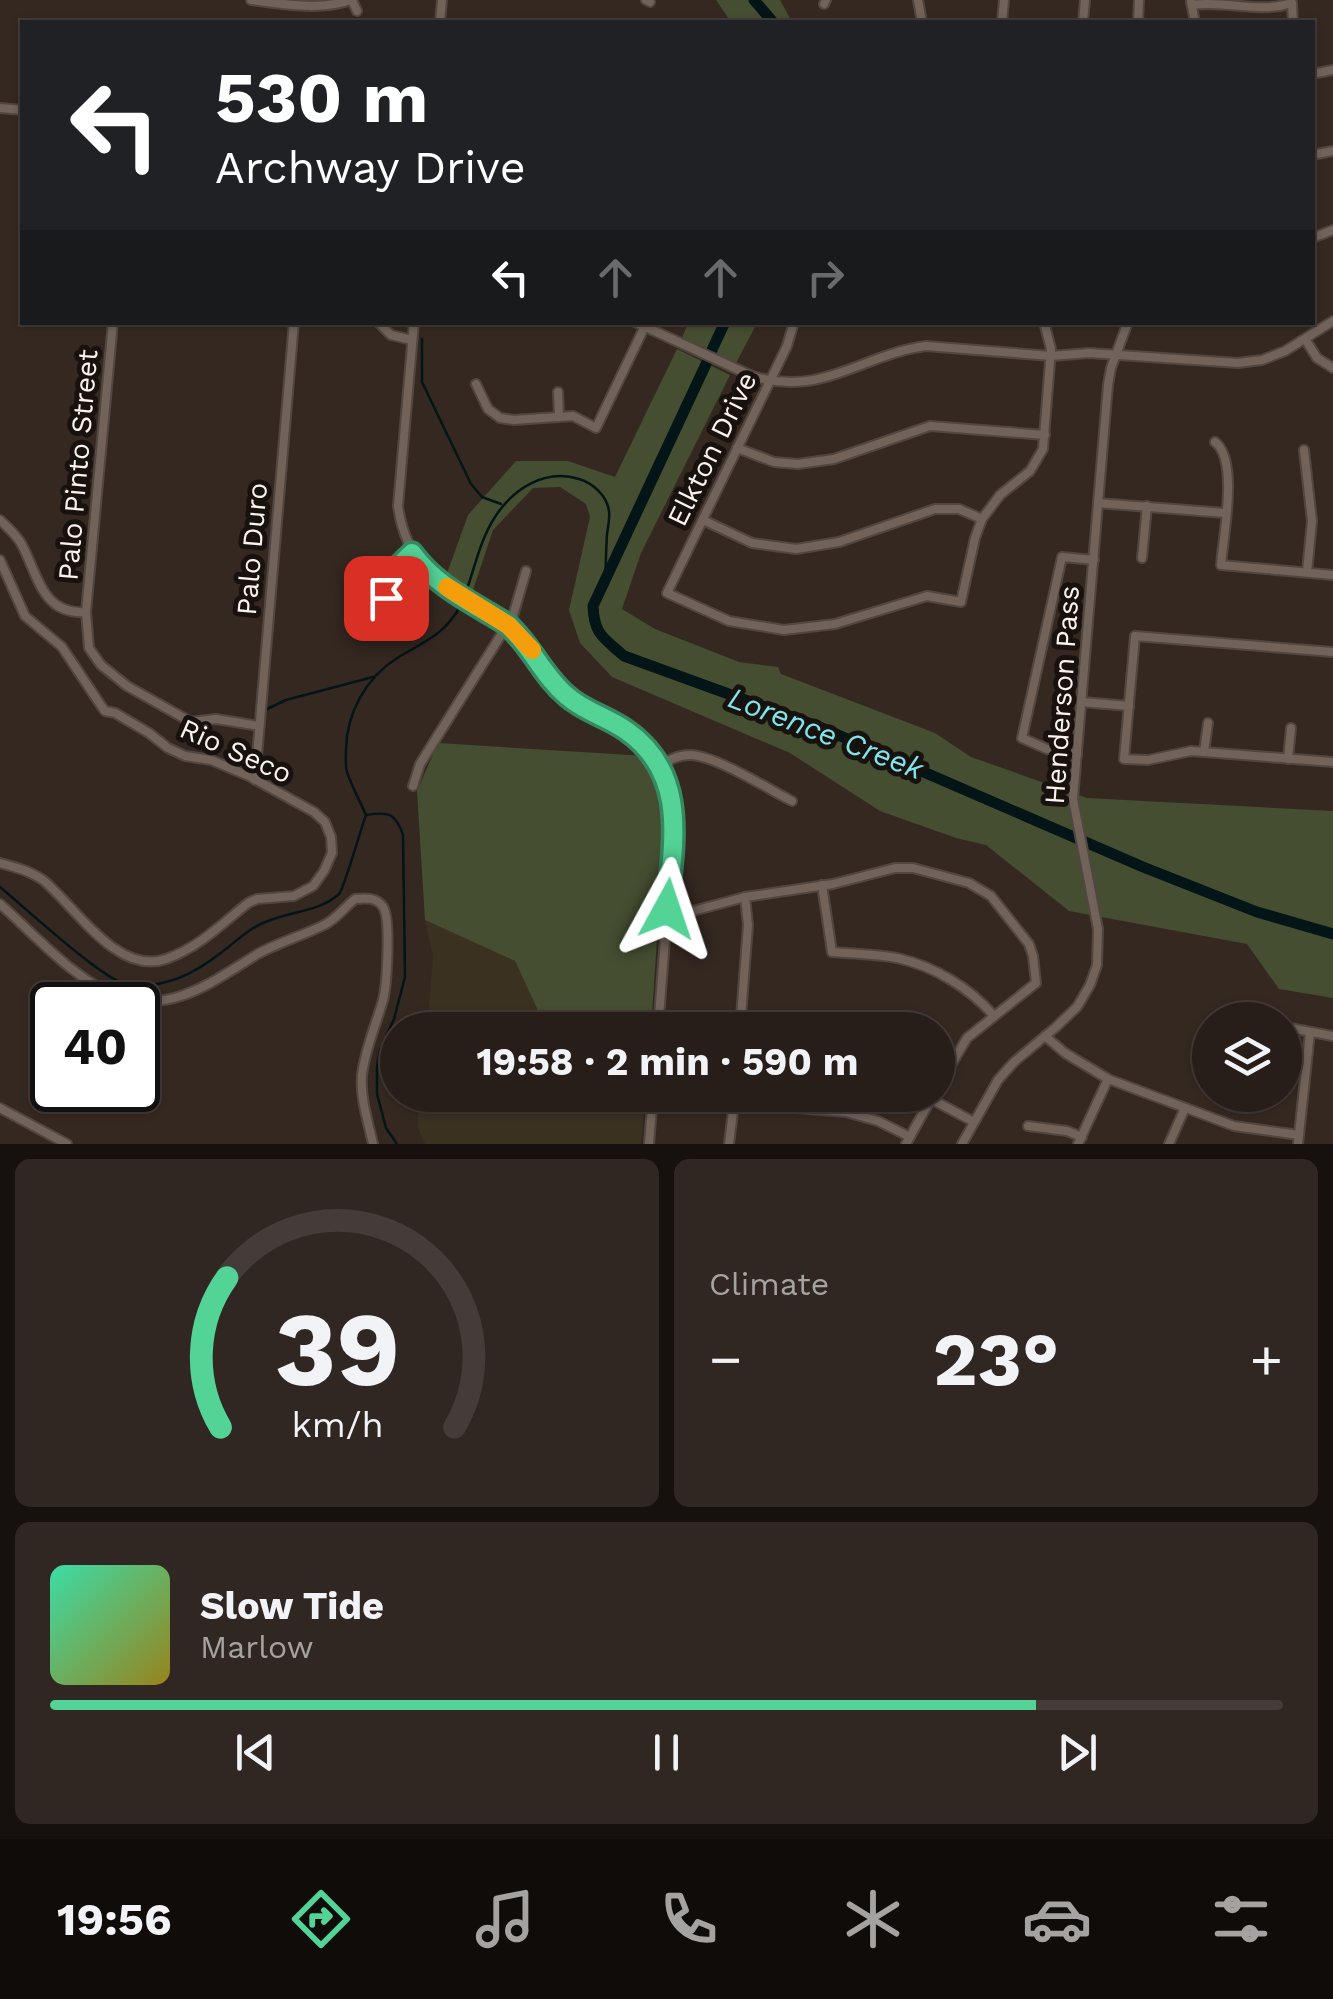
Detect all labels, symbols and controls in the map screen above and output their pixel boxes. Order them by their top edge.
text: 530 m [215,57,428,139]
icon: left [50,60,180,190]
text: Archway Drive [215,141,526,194]
icon: left [483,250,538,305]
icon: ahead [588,250,643,305]
icon: ahead [693,250,748,305]
icon: right [798,250,853,305]
street label: Palo Pinto Street [51,348,105,582]
street label: Elkton Drive [660,367,764,531]
street label: Palo Duro [230,481,274,617]
pin [344,556,429,641]
icon: arrive [359,571,414,626]
street label: Henderson Pass [1038,584,1086,806]
water label: Lorence Creek [724,680,930,787]
street label: Rio Seco [175,712,297,790]
position arrow [615,857,719,961]
speed limit sign: 40 [30,982,160,1112]
map controls [1192,1002,1302,1112]
button: layers [1192,1002,1302,1112]
text: 19:58 · 2 min · 590 m [476,1040,859,1084]
text: Climate [709,1265,829,1303]
text: 39 [274,1288,400,1410]
text: 23° [933,1315,1059,1403]
text: − [709,1327,742,1391]
text: + [1250,1327,1283,1391]
text: km/h [291,1404,383,1446]
text: Slow Tide [200,1584,384,1628]
text: Marlow [200,1628,314,1666]
icon: previous [228,1725,283,1780]
icon: pause [639,1725,694,1780]
icon: next [1050,1725,1105,1780]
icon: directions [286,1884,356,1954]
icon: music [470,1884,540,1954]
icon: phone [654,1884,724,1954]
icon: climate [838,1884,908,1954]
icon: car [1022,1884,1092,1954]
icon: filters [1206,1884,1276,1954]
text: 19:56 [57,1893,172,1946]

